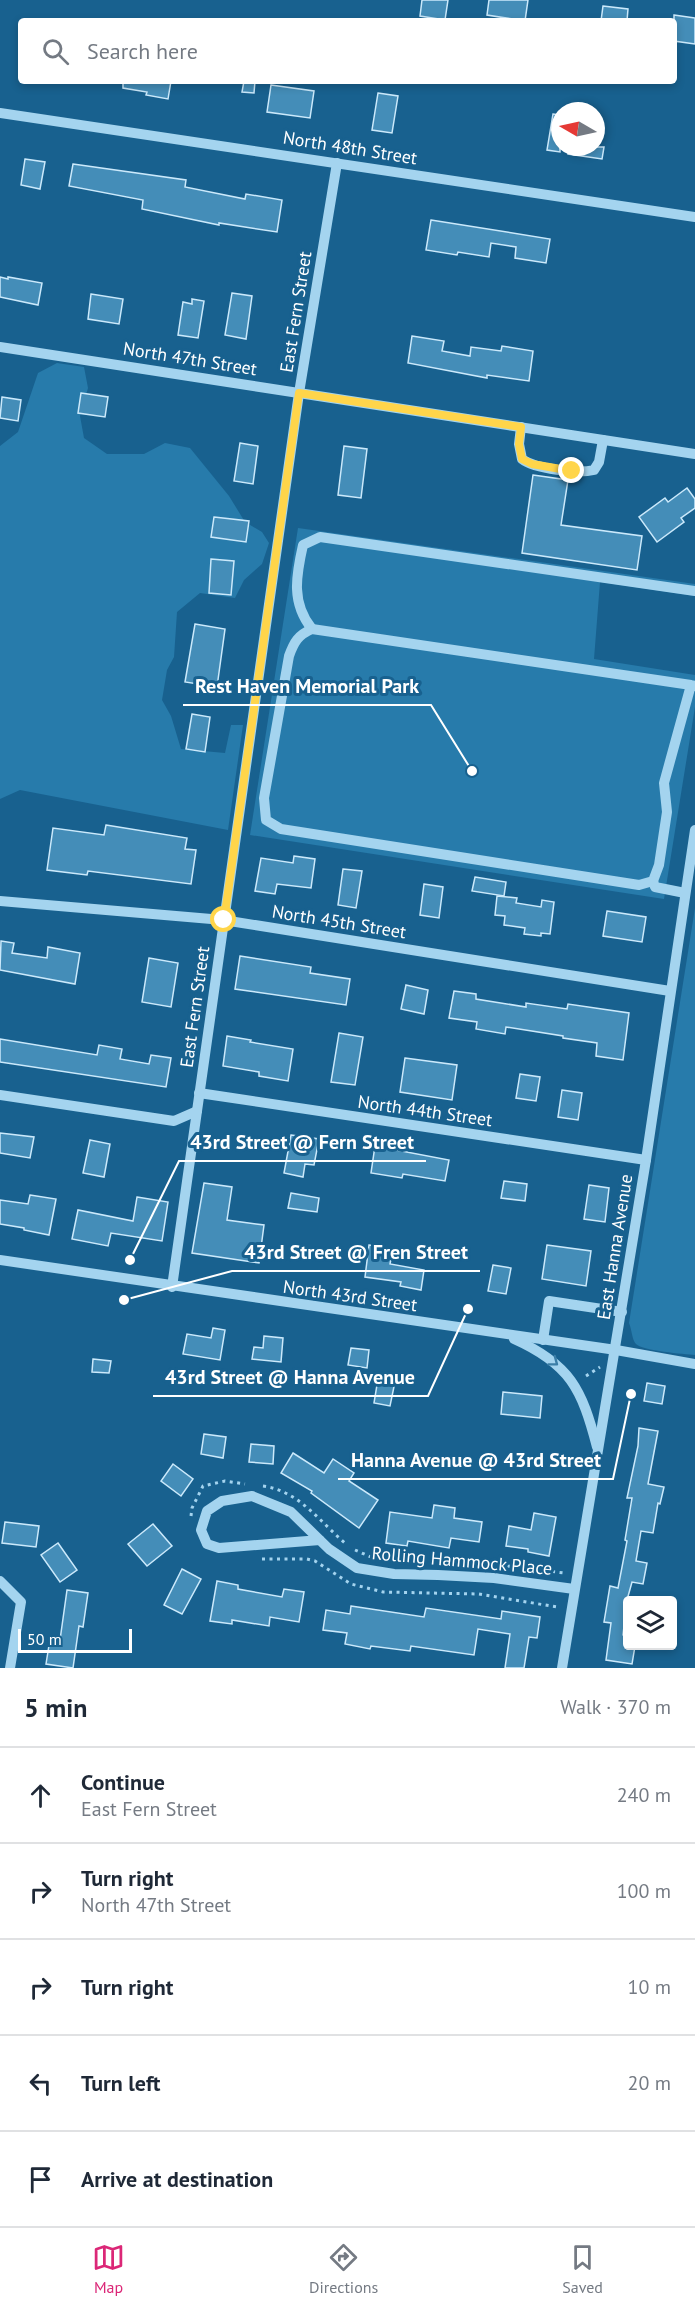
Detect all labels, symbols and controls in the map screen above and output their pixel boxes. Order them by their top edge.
search box [18,18,677,84]
icon: search [39,35,72,68]
text: Search here [87,37,198,65]
north arrow [551,102,605,156]
street label: North 48th Street [281,126,419,169]
street label: East Fern Street [275,250,316,374]
street label: North 47th Street [122,337,259,380]
route end [558,457,584,483]
callout: Rest Haven Memorial Park [183,667,431,705]
text: Rest Haven Memorial Park [195,673,419,699]
street label: North 45th Street [270,900,408,943]
route start [210,906,236,932]
street label: East Fern Street [175,945,214,1069]
street label: North 44th Street [356,1090,494,1131]
callout: 43rd Street @ Fern Street [179,1123,426,1161]
text: 43rd Street @ Fern Street [190,1129,414,1155]
street label: East Hanna Avenue [592,1172,637,1321]
callout: 43rd Street @ Fren Street [232,1233,480,1271]
text: 43rd Street @ Fren Street [244,1239,468,1265]
street label: North 43rd Street [281,1275,419,1316]
one-way arrow [547,1355,558,1366]
callout: 43rd Street @ Hanna Avenue [153,1358,428,1396]
text: 43rd Street @ Hanna Avenue [165,1364,415,1390]
callout: Hanna Avenue @ 43rd Street [338,1441,613,1479]
text: Hanna Avenue @ 43rd Street [351,1447,601,1473]
street label: Rolling Hammock Place [371,1541,553,1580]
map controls [623,1596,677,1650]
button: layers [623,1596,677,1650]
scale bar [18,1626,132,1654]
text: 50 m [27,1629,62,1649]
text: 5 min [24,1691,87,1724]
text: Walk · 370 m [560,1694,671,1720]
text: Continue [81,1768,165,1796]
icon: ahead [24,1779,57,1812]
text: 240 m [617,1782,671,1808]
text: East Fern Street [81,1796,217,1822]
text: Turn right [81,1864,173,1892]
icon: right [24,1875,57,1908]
text: 100 m [617,1878,671,1904]
text: North 47th Street [81,1892,231,1918]
icon: right [24,1971,57,2004]
text: Turn right [81,1973,173,2001]
text: 10 m [628,1974,671,2000]
icon: left [24,2067,57,2100]
text: Turn left [81,2069,161,2097]
text: 20 m [628,2070,671,2096]
icon: arrive [24,2163,57,2196]
text: Arrive at destination [81,2165,273,2193]
tab: Map [92,2241,125,2297]
tab: Directions [309,2241,378,2297]
tab: Saved [562,2241,603,2297]

